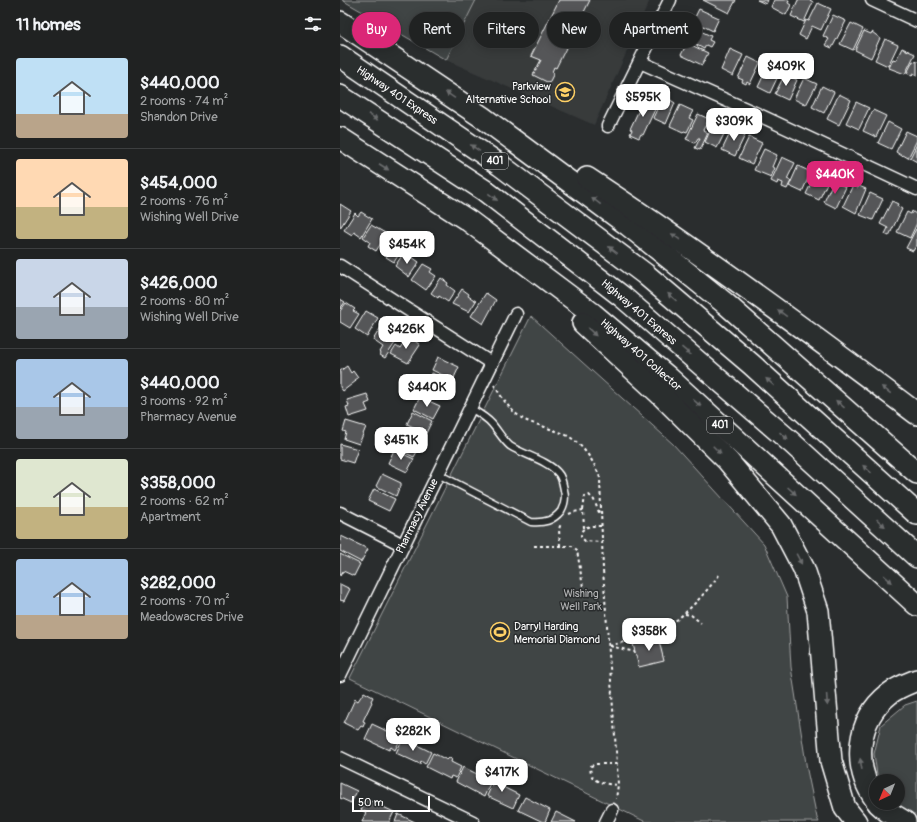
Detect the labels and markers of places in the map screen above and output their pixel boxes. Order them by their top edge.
pin: $409K [758,53,814,87]
place label: Parkview Alternative School [465,80,552,106]
school or university icon: Parkview Alternative School [554,81,576,103]
pin: $595K [615,84,671,118]
pin: $309K [706,108,762,142]
pin: $440K [807,161,863,195]
pin: $454K [379,231,435,265]
pin: $426K [378,316,434,350]
pin: $440K [399,374,455,408]
pin: $451K [373,427,429,461]
pin: $358K [621,618,677,652]
place label: Darryl Harding Memorial Diamond [514,620,600,646]
sports icon: Darryl Harding Memorial Diamond [489,621,511,643]
pin: $282K [385,718,441,752]
pin: $417K [474,759,530,793]

